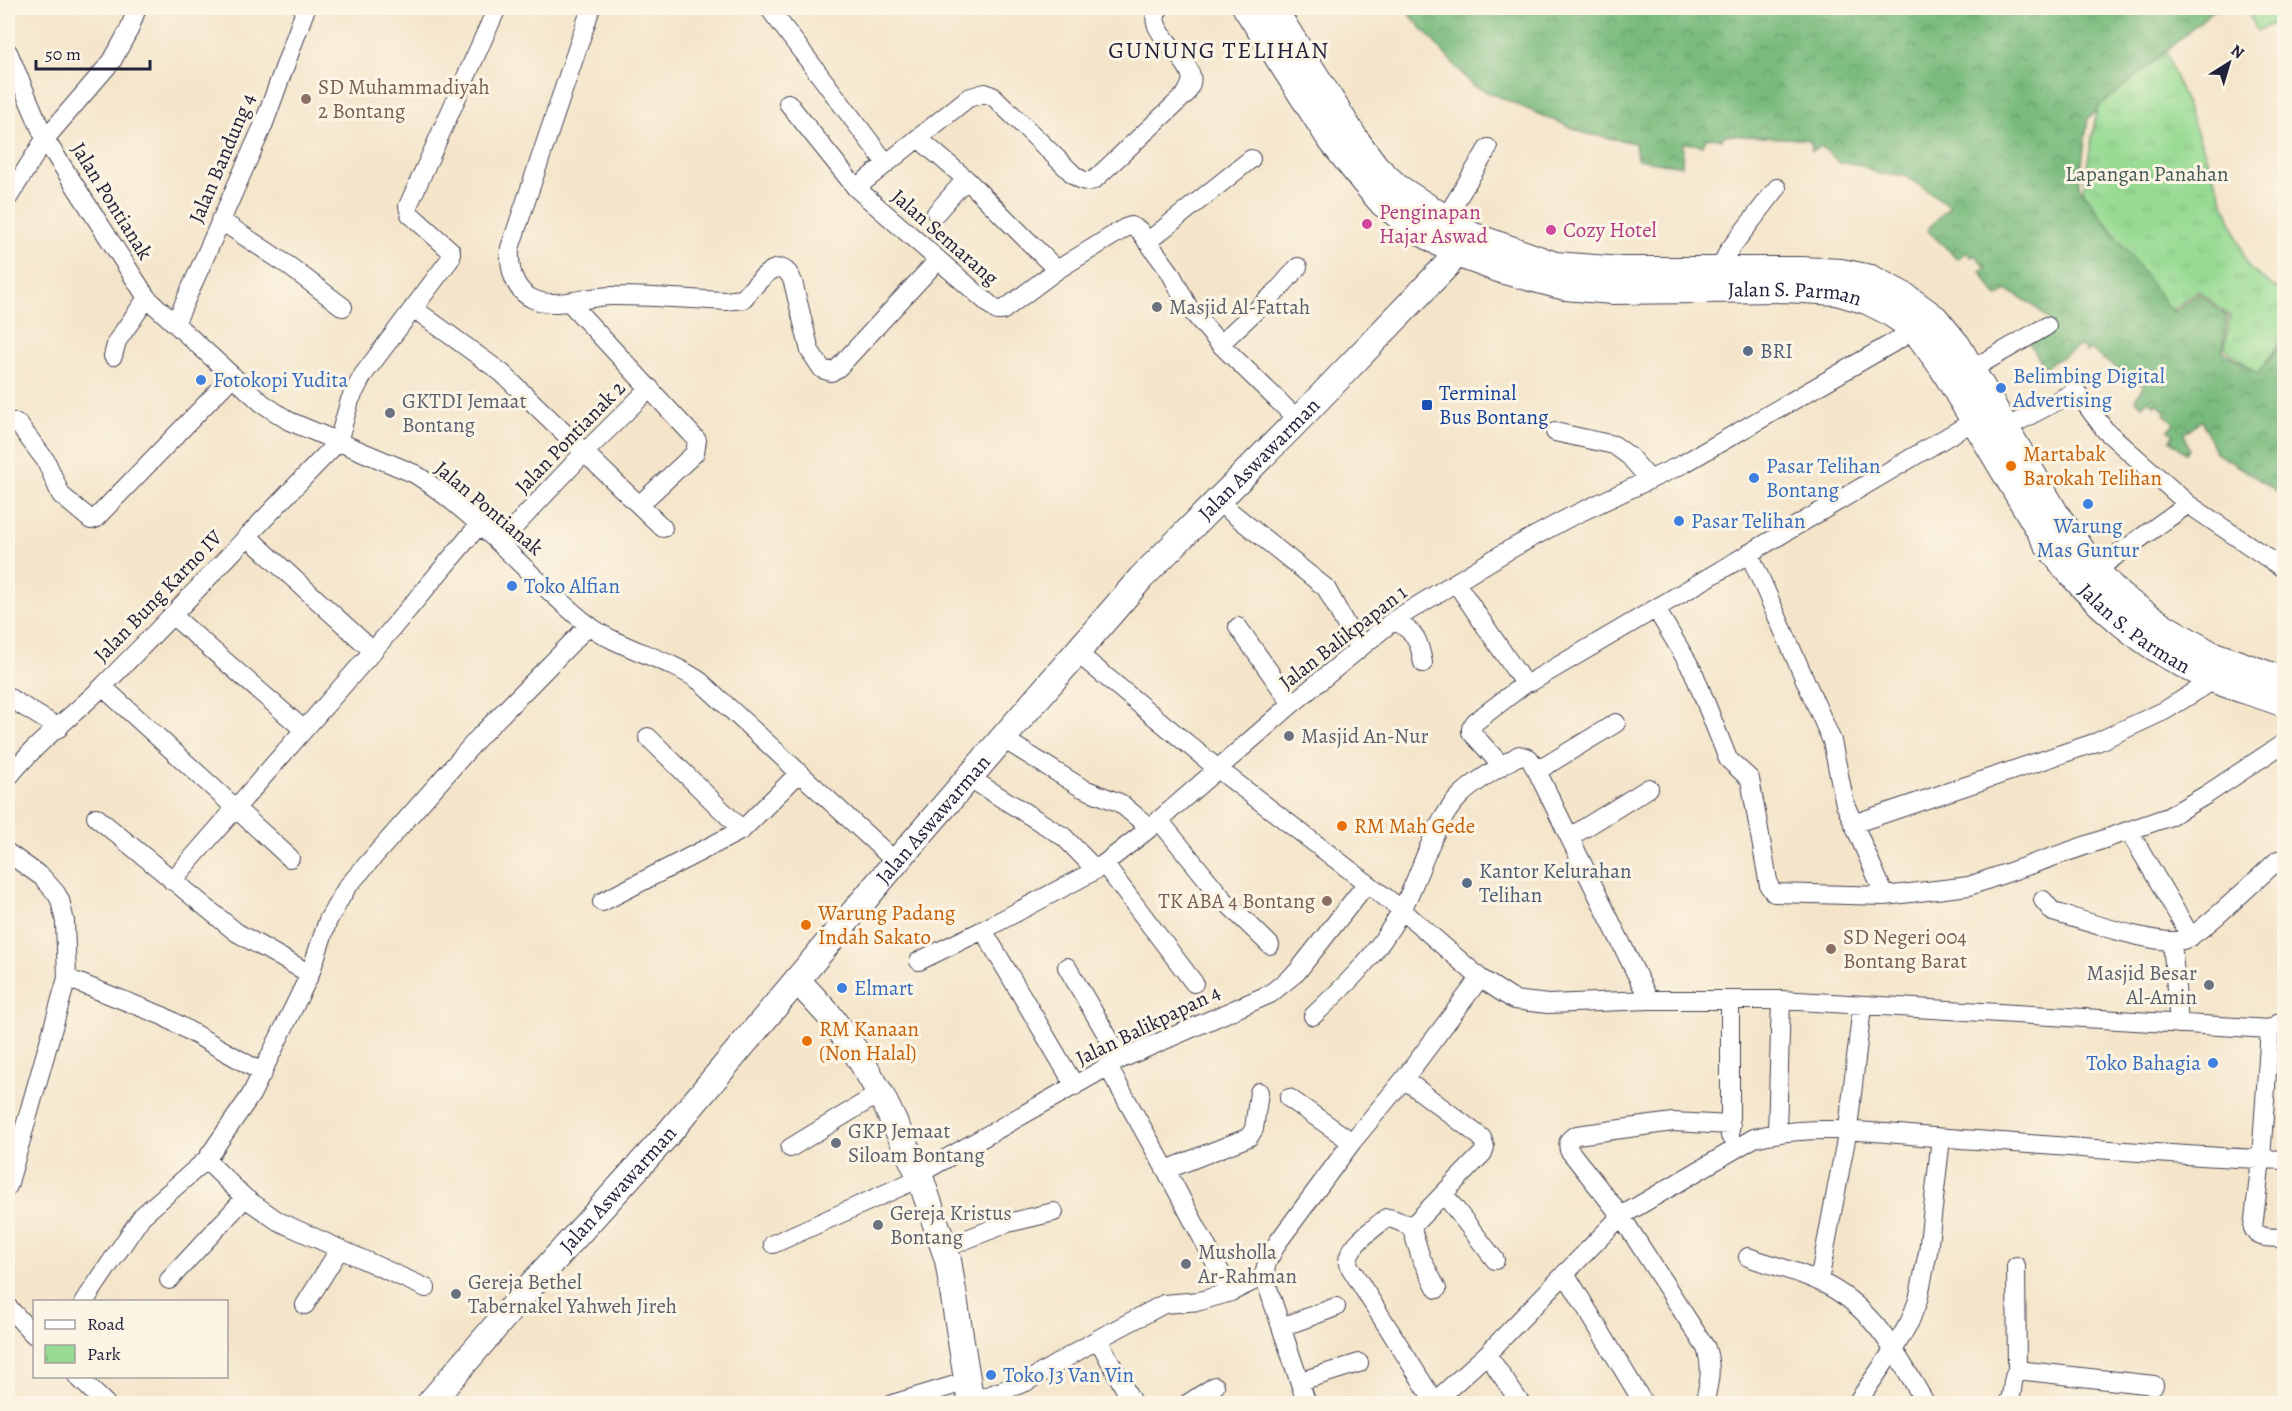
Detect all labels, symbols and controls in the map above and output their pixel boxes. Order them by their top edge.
scale bar [36,33,150,71]
north arrow [2199,33,2259,93]
district label: GUNUNG TELIHAN [1108,34,1330,66]
text: N [2226,40,2249,64]
text: 50 m [45,42,81,66]
place label: SD Muhammadiyah 2 Bontang [318,73,490,125]
street label: Jalan Bandung 4 [182,89,262,227]
marker: SD Muhammadiyah 2 Bontang [299,92,313,106]
street label: Jalan Pontianak [65,137,160,266]
park label: Lapangan Panahan [2065,160,2229,188]
street label: Jalan Semarang [885,183,1005,292]
place label: Penginapan Hajar Aswad [1379,198,1488,250]
place label: Cozy Hotel [1563,216,1657,244]
marker: Penginapan Hajar Aswad [1360,217,1374,231]
marker: Cozy Hotel [1544,223,1558,237]
street label: Jalan S. Parman [1727,275,1865,313]
place label: Masjid Al-Fattah [1169,293,1310,321]
marker: Masjid Al-Fattah [1150,300,1164,314]
place label: BRI [1760,337,1793,365]
marker: BRI [1741,344,1755,358]
place label: Belimbing Digital Advertising [2012,362,2165,414]
place label: Fotokopi Yudita [213,366,348,394]
marker: Fotokopi Yudita [194,373,208,387]
street label: Jalan Pontianak 2 [509,374,631,500]
place label: Terminal Bus Bontang [1439,379,1549,431]
marker: Belimbing Digital Advertising [1994,381,2008,395]
place label: GKTDI Jemaat Bontang [402,387,527,439]
street label: Jalan Aswawarman [1192,392,1326,527]
marker: Terminal Bus Bontang [1420,398,1434,412]
marker: GKTDI Jemaat Bontang [383,406,397,420]
place label: Martabak Barokah Telihan [2023,440,2162,492]
place label: Pasar Telihan Bontang [1766,452,1881,504]
street label: Jalan Pontianak [429,454,550,562]
marker: Martabak Barokah Telihan [2004,459,2018,473]
marker: Pasar Telihan Bontang [1747,471,1761,485]
marker: Warung Mas Guntur [2081,497,2095,511]
place label: Pasar Telihan [1691,507,1806,535]
place label: Warung Mas Guntur [2037,512,2139,564]
marker: Pasar Telihan [1672,514,1686,528]
street label: Jalan Bung Karno IV [87,524,229,668]
place label: Toko Alfian [524,572,620,600]
street label: Jalan S. Parman [2072,577,2195,680]
street label: Jalan Balikpapan 1 [1273,578,1413,696]
marker: Toko Alfian [505,579,519,593]
place label: Masjid An-Nur [1301,722,1429,750]
marker: Masjid An-Nur [1282,729,1296,743]
street label: Jalan Aswawarman [869,749,997,890]
place label: RM Mah Gede [1354,812,1475,840]
marker: RM Mah Gede [1335,819,1349,833]
place label: Kantor Kelurahan Telihan [1479,857,1631,909]
marker: Kantor Kelurahan Telihan [1460,876,1474,890]
place label: TK ABA 4 Bontang [1158,887,1315,915]
marker: TK ABA 4 Bontang [1320,894,1334,908]
place label: Warung Padang Indah Sakato [817,899,956,951]
marker: Warung Padang Indah Sakato [799,918,813,932]
place label: SD Negeri 004 Bontang Barat [1843,923,1967,975]
marker: SD Negeri 004 Bontang Barat [1824,942,1838,956]
place label: Masjid Besar Al-Amin [2087,959,2197,1011]
place label: Elmart [854,974,914,1002]
street label: Jalan Balikpapan 4 [1071,978,1225,1072]
marker: Masjid Besar Al-Amin [2202,978,2216,992]
marker: Elmart [835,981,849,995]
place label: RM Kanaan (Non Halal) [819,1015,919,1067]
marker: RM Kanaan (Non Halal) [800,1034,814,1048]
place label: Toko Bahagia [2086,1049,2201,1077]
marker: Toko Bahagia [2206,1056,2220,1070]
place label: GKP Jemaat Siloam Bontang [848,1117,985,1169]
street label: Jalan Aswawarman [553,1120,683,1259]
marker: GKP Jemaat Siloam Bontang [829,1136,843,1150]
place label: Gereja Kristus Bontang [890,1199,1012,1251]
marker: Gereja Kristus Bontang [871,1218,885,1232]
place label: Musholla Ar-Rahman [1197,1238,1297,1290]
marker: Musholla Ar-Rahman [1179,1257,1193,1271]
place label: Gereja Bethel Tabernakel Yahweh Jireh [468,1268,677,1320]
marker: Gereja Bethel Tabernakel Yahweh Jireh [449,1287,463,1301]
legend [33,1300,228,1378]
text: Road [87,1312,125,1336]
text: Park [87,1342,121,1366]
place label: Toko J3 Van Vin [1003,1361,1134,1389]
marker: Toko J3 Van Vin [984,1368,998,1382]

